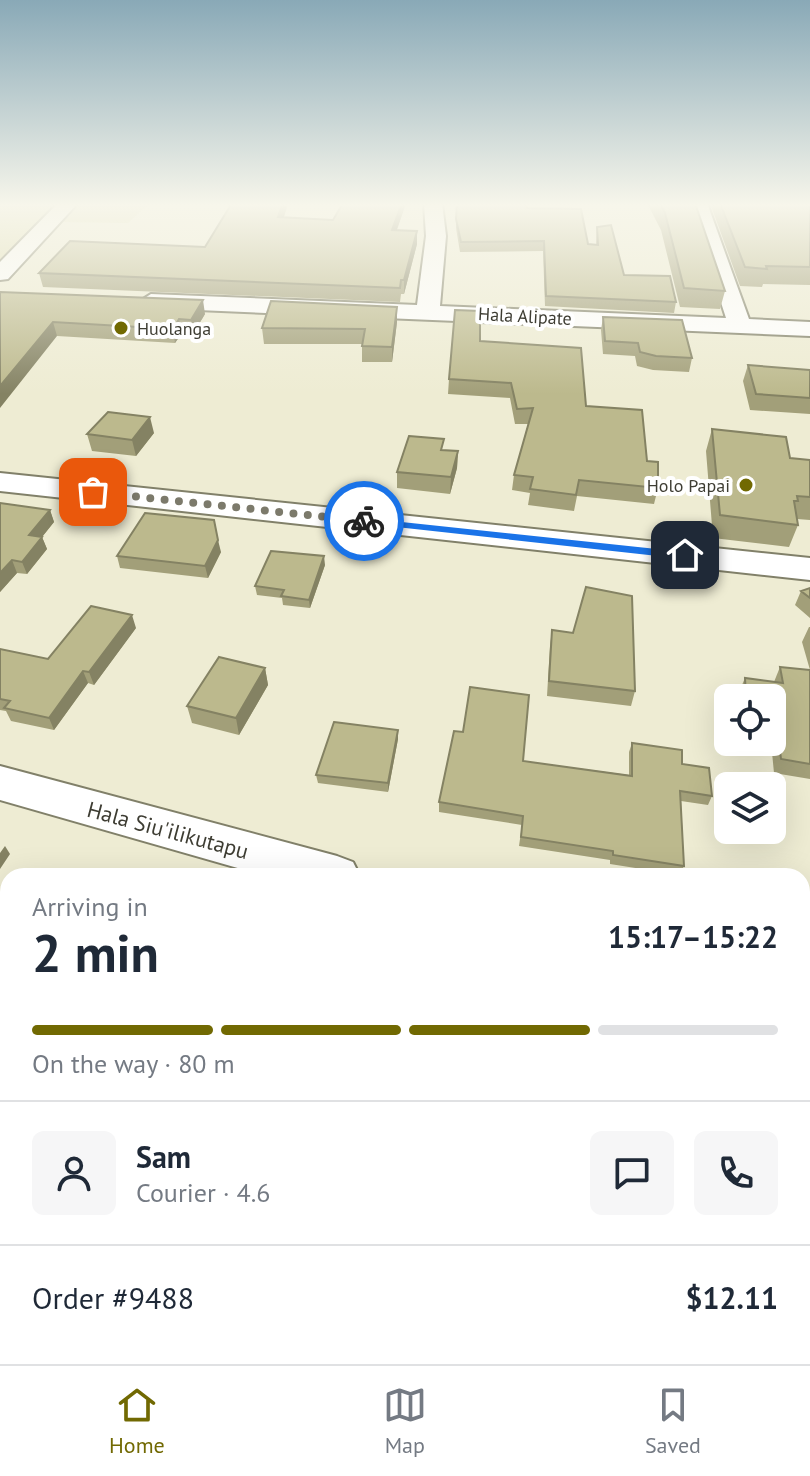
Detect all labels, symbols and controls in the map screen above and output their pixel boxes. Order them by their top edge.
street label: Hala Alipate [478,302,572,330]
place label: Huolanga [137,317,211,340]
marker: Huolanga [112,319,130,337]
pin [59,458,127,526]
icon: bag [71,470,115,514]
place label: Holo Papai [647,474,730,497]
marker: Holo Papai [737,476,755,494]
courier [324,481,404,561]
icon: bike [342,499,386,543]
pin [651,521,719,589]
icon: home [663,533,707,577]
map controls [714,684,786,844]
button: locate [714,684,786,756]
button: layers [714,772,786,844]
street label: Hala Siu'ilikutapu [84,795,252,865]
text: Arriving in [32,890,148,923]
text: 15:17–15:22 [608,917,778,956]
text: 2 min [32,919,159,986]
text: On the way · 80 m [32,1047,235,1080]
button: person [32,1131,116,1215]
button: chat [590,1131,674,1215]
button: phone [694,1131,778,1215]
text: Sam [136,1137,191,1176]
text: Courier · 4.6 [136,1176,270,1209]
text: Order #9488 [32,1278,194,1317]
text: $12.11 [686,1278,778,1317]
tab: Home [109,1383,165,1459]
tab: Map [383,1383,427,1459]
tab: Saved [645,1383,701,1459]

